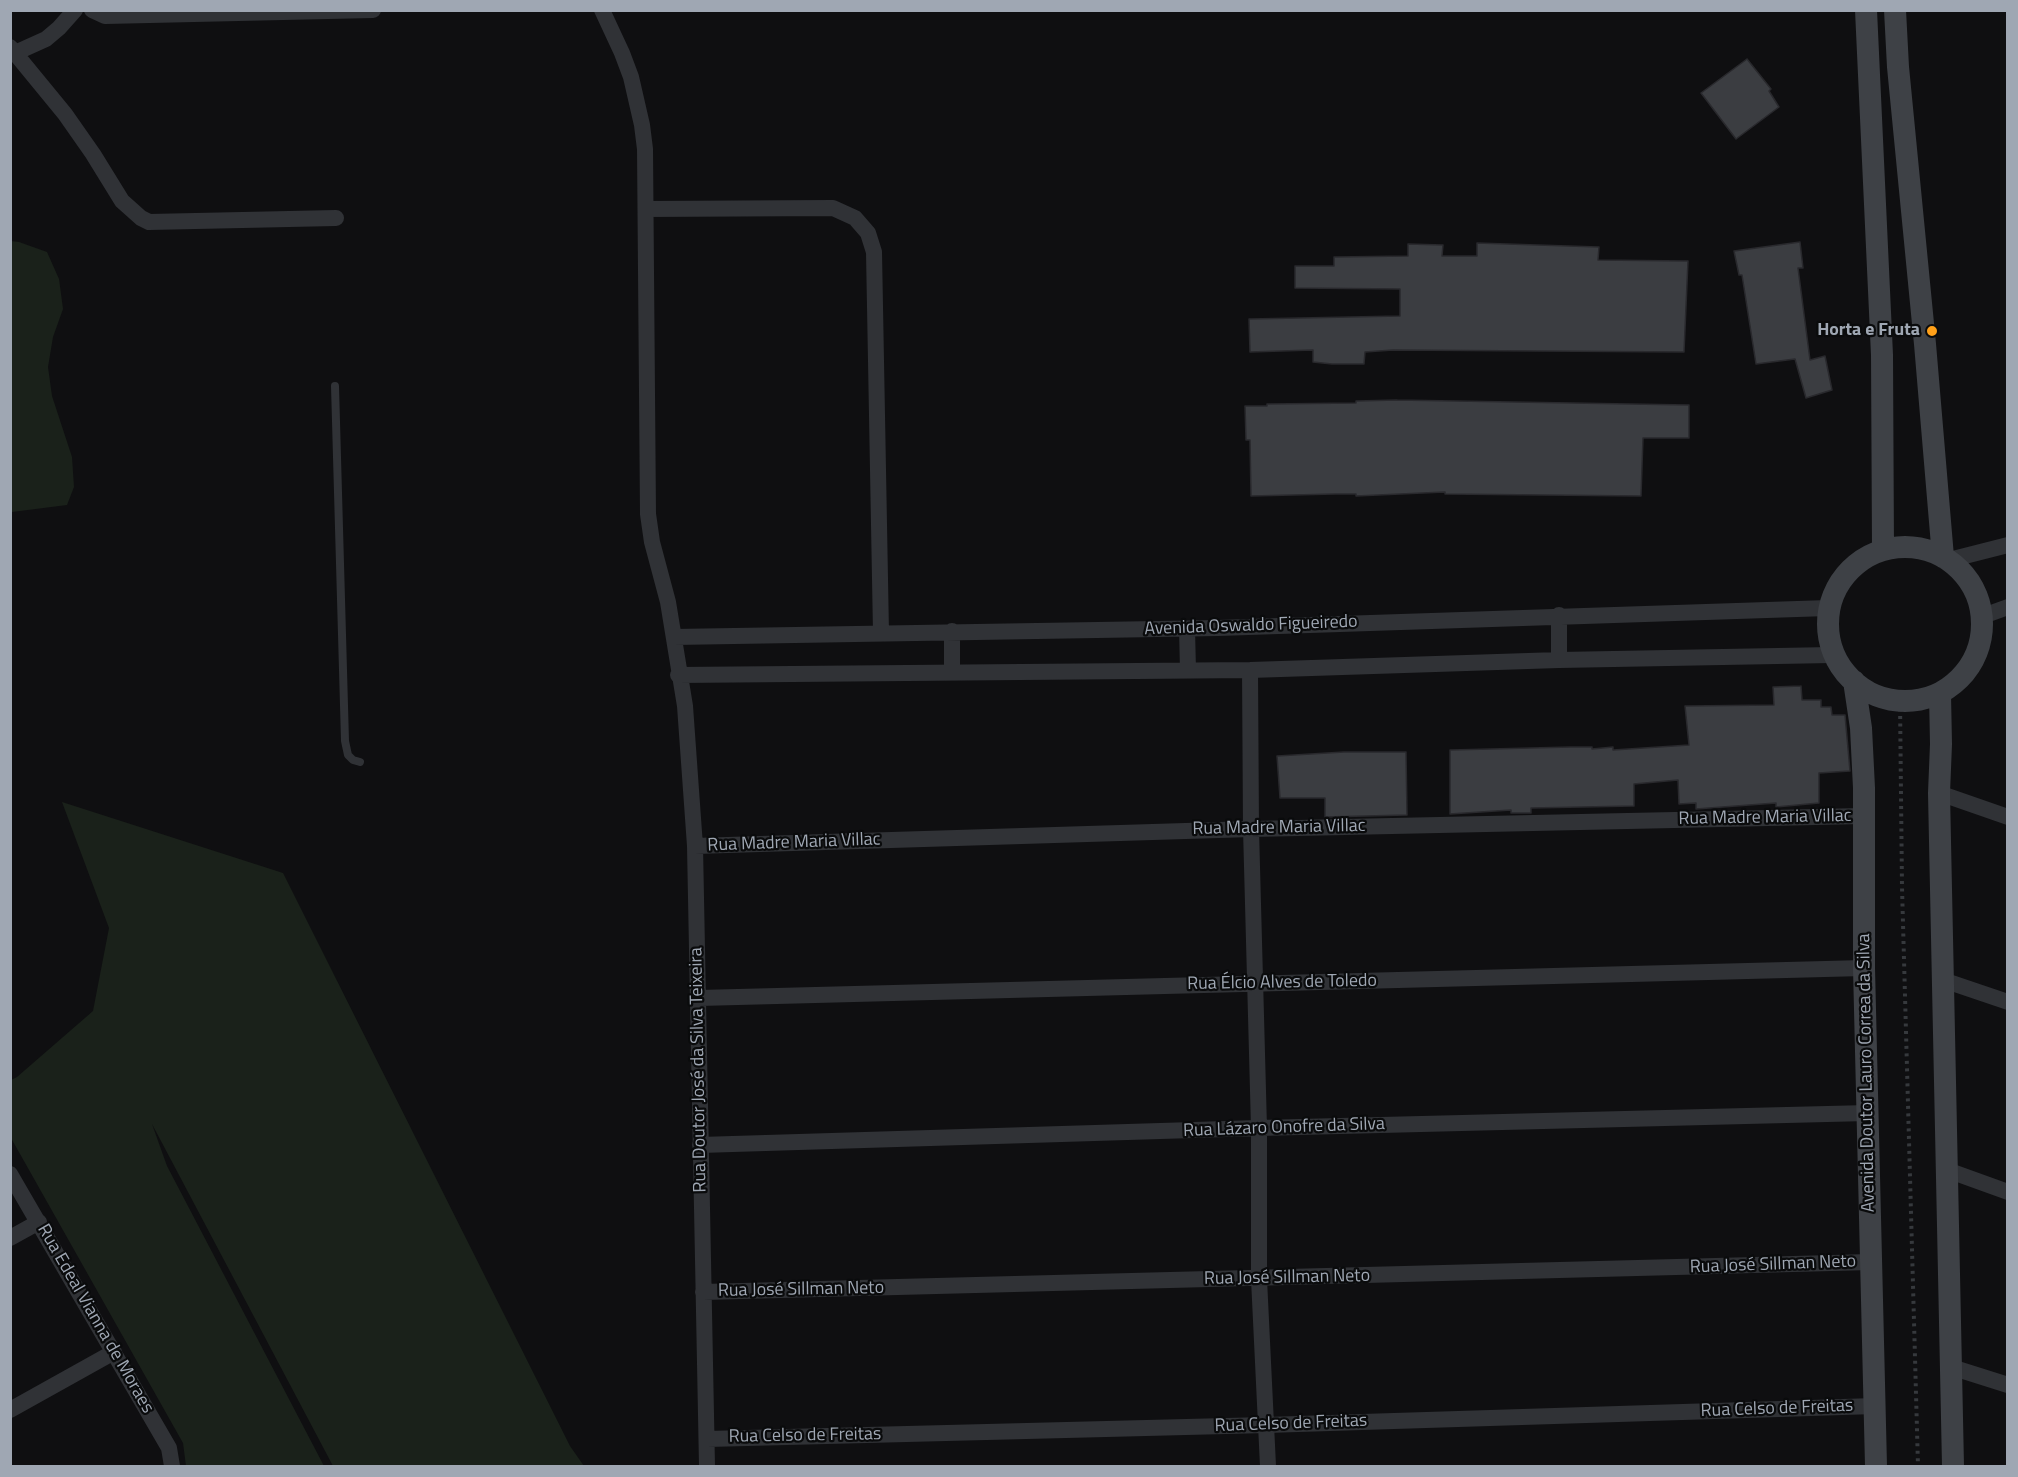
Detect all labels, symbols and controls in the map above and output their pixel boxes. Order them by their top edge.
place label: Horta e Fruta [1817,320,1920,342]
marker: Horta e Fruta [1925,324,1939,338]
street label: Avenida Oswaldo Figueiredo [1144,611,1358,641]
street label: Rua Madre Maria Villac [1678,806,1852,830]
street label: Rua Madre Maria Villac [1192,816,1366,840]
street label: Rua Madre Maria Villac [707,829,881,857]
street label: Avenida Doutor Lauro Correa da Silva [1854,933,1880,1213]
street label: Rua Doutor José da Silva Teixeira [686,947,712,1193]
street label: Rua Élcio Alves de Toledo [1187,971,1377,995]
street label: Rua Lázaro Onofre da Silva [1183,1114,1385,1142]
street label: Rua Edeal Vianna de Moraes [32,1221,158,1417]
street label: Rua José Sillman Neto [1690,1251,1856,1279]
street label: Rua José Sillman Neto [1204,1266,1370,1290]
street label: Rua José Sillman Neto [718,1278,884,1302]
street label: Rua Celso de Freitas [1700,1396,1854,1422]
street label: Rua Celso de Freitas [1214,1411,1368,1437]
street label: Rua Celso de Freitas [728,1424,882,1448]

